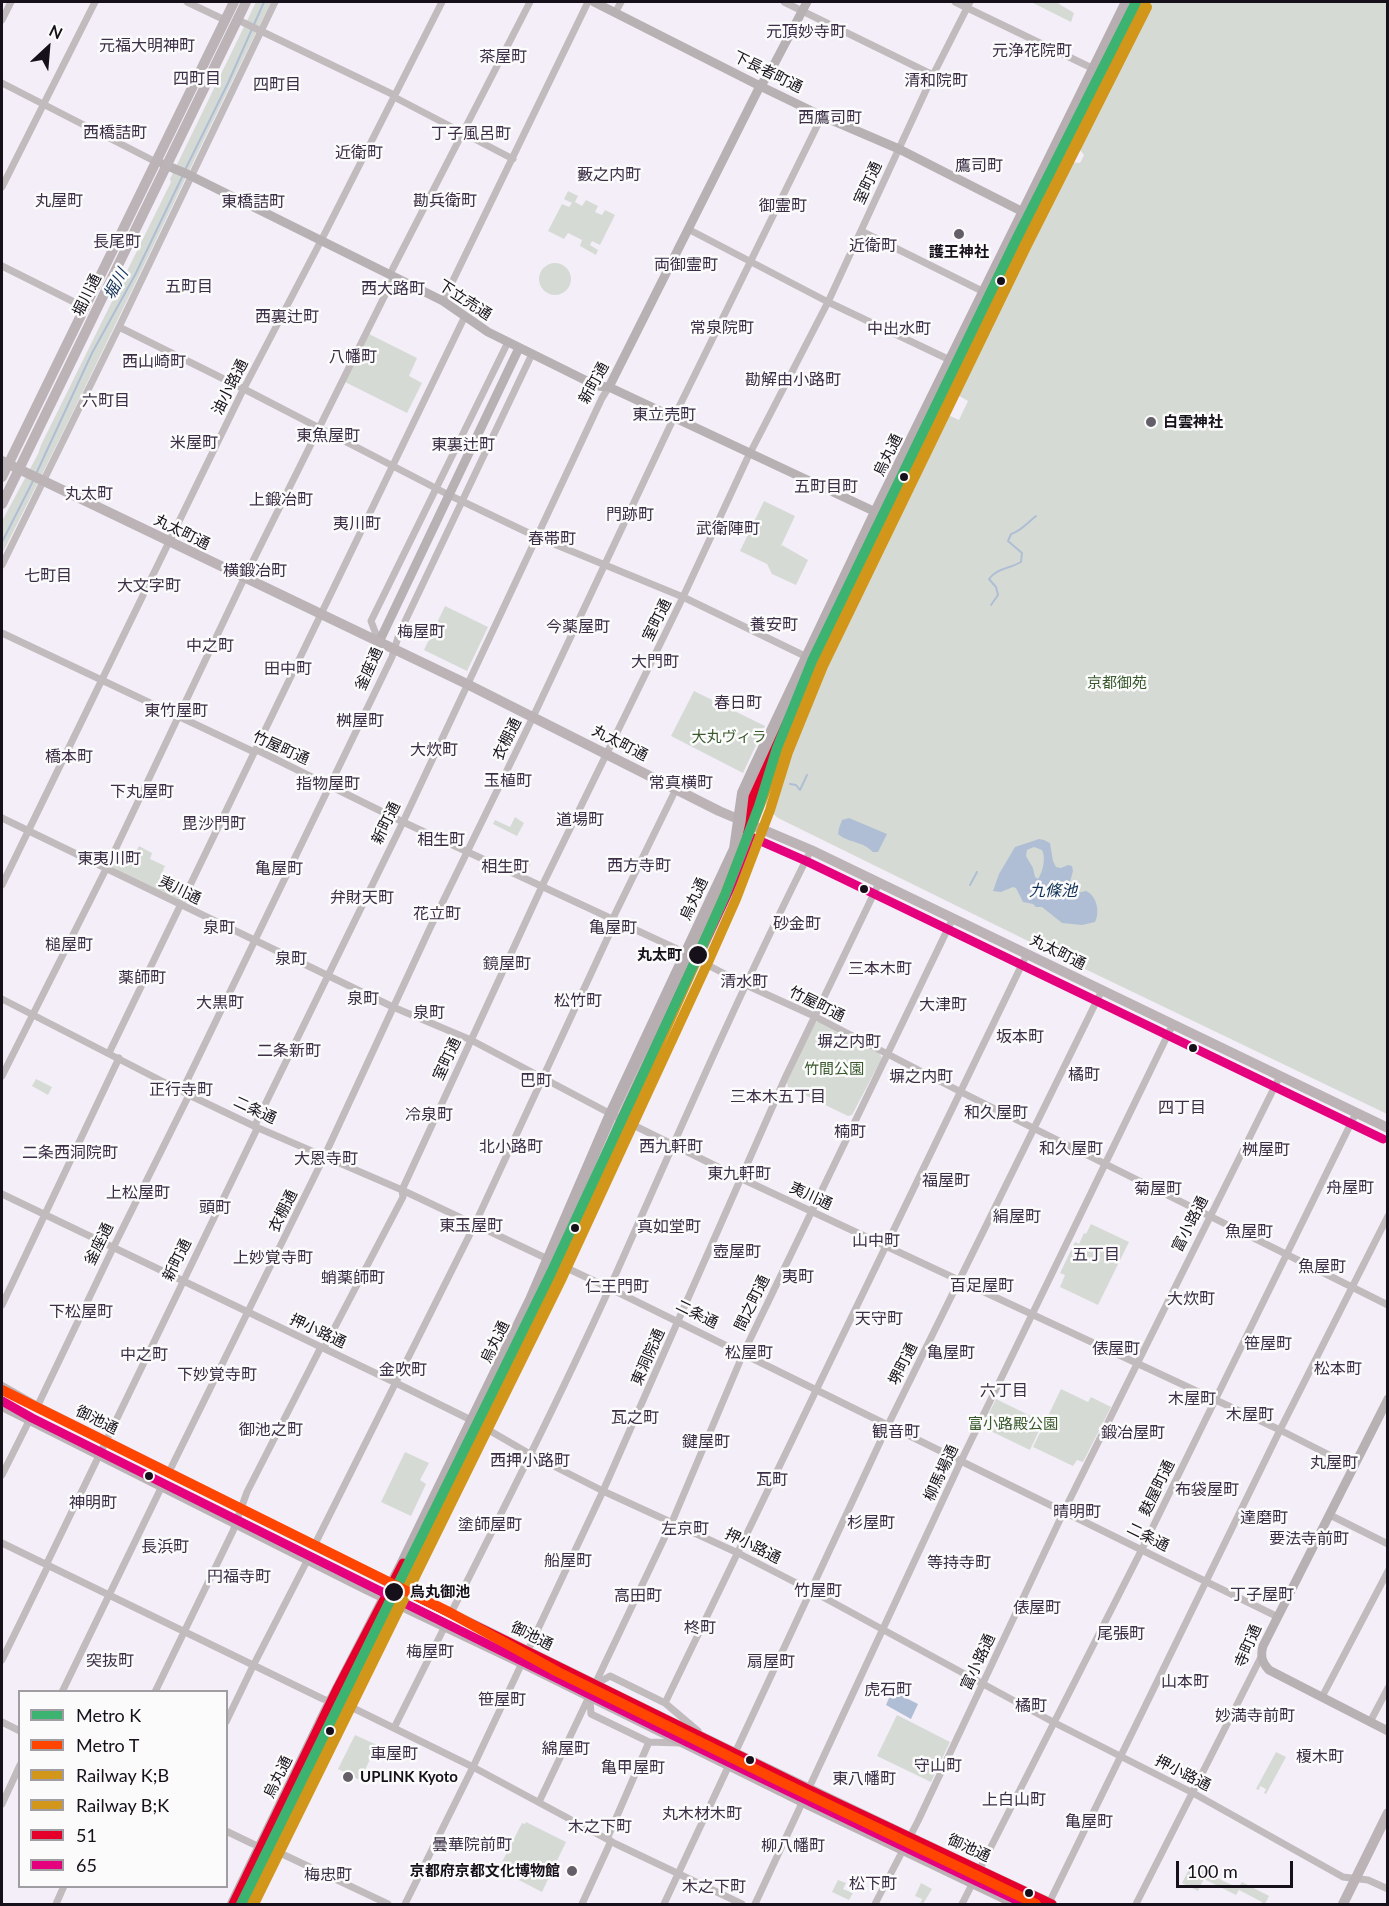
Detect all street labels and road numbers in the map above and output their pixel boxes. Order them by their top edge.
street label: 下長者町通 [730,47,806,97]
street label: 室町通 [850,159,886,207]
street label: 堀川通 [69,271,105,319]
street label: 下立売通 [435,276,495,324]
street label: 油小路通 [208,356,252,418]
street label: 新町通 [575,359,613,407]
street label: 烏丸通 [870,431,906,479]
street label: 丸太町通 [151,511,213,553]
street label: 室町通 [639,596,675,644]
street label: 釜座通 [352,645,386,693]
street label: 衣棚通 [489,715,525,763]
street label: 丸太町通 [589,721,651,765]
street label: 竹屋町通 [250,728,312,768]
street label: 新町通 [368,799,404,847]
street label: 夷川通 [156,872,204,908]
street label: 烏丸通 [676,875,712,923]
street label: 丸太町通 [1027,931,1089,973]
street label: 竹屋町通 [786,983,848,1025]
street label: 室町通 [429,1035,465,1083]
street label: 二条通 [231,1092,279,1128]
street label: 夷川通 [787,1178,835,1214]
street label: 衣棚通 [265,1187,301,1235]
street label: 富小路通 [1168,1193,1212,1255]
street label: 釜座通 [81,1220,117,1268]
street label: 新町通 [159,1236,195,1284]
street label: 間之町通 [731,1272,773,1334]
street label: 二条通 [673,1296,721,1332]
street label: 押小路通 [287,1310,349,1352]
street label: 烏丸通 [477,1318,513,1366]
street label: 東洞院通 [628,1326,668,1388]
street label: 堺町通 [885,1340,921,1388]
street label: 御池通 [73,1402,121,1438]
street label: 柳馬場通 [920,1442,962,1504]
street label: 麩屋町通 [1136,1457,1178,1519]
street label: 二条通 [1124,1519,1172,1555]
street label: 押小路通 [722,1525,784,1567]
street label: 御池通 [508,1618,556,1654]
street label: 寺町通 [1231,1622,1265,1670]
street label: 富小路通 [957,1631,999,1693]
street label: 押小路通 [1152,1751,1214,1795]
street label: 烏丸通 [260,1753,296,1801]
street label: 御池通 [945,1830,993,1866]

